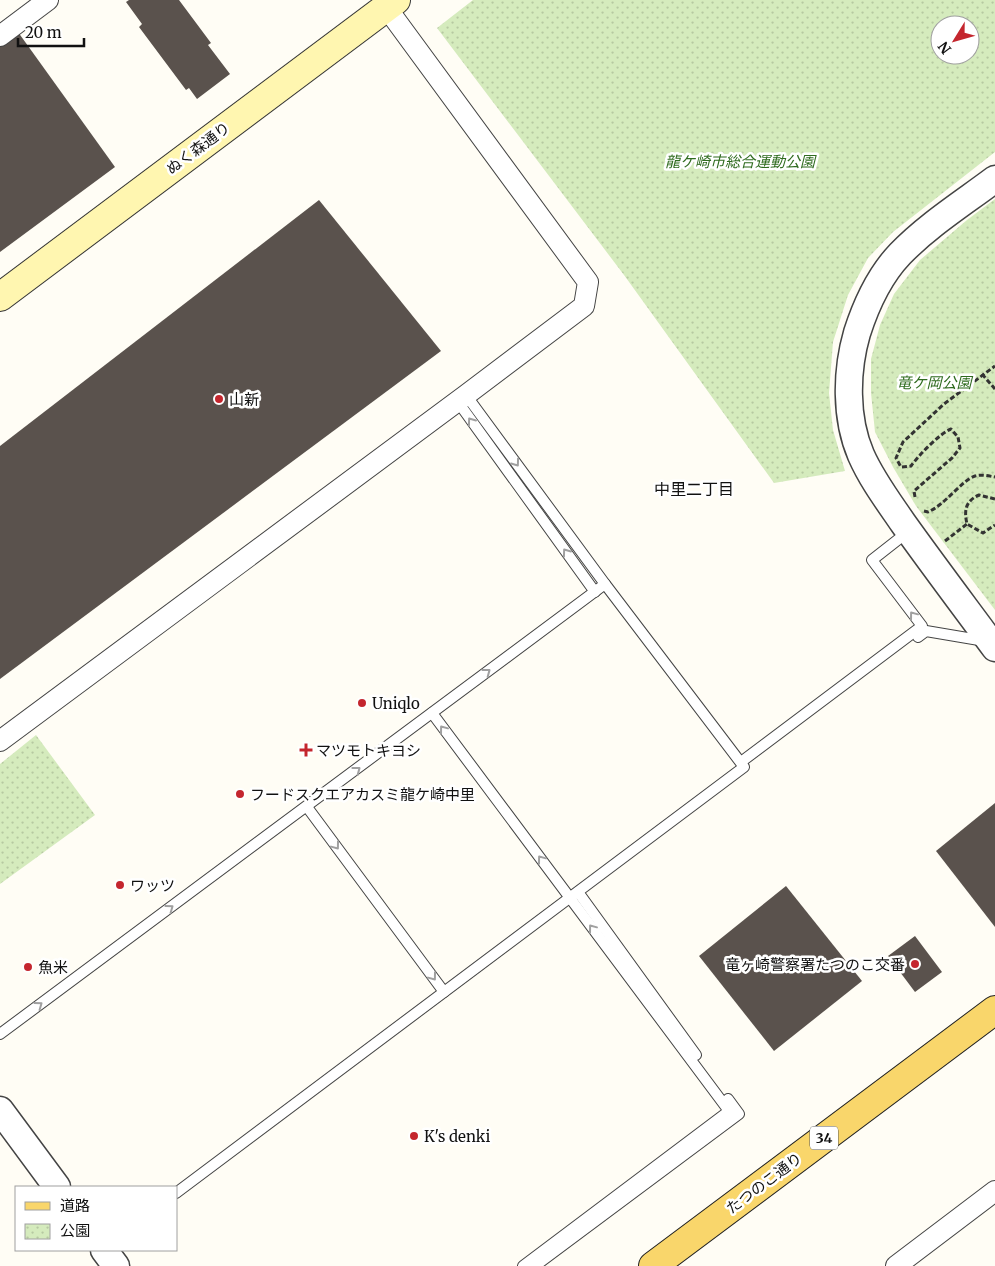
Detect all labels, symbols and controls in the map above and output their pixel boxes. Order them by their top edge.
scale bar [18,15,84,47]
north arrow [930,15,980,65]
text: 20 m [25,23,62,42]
text: N [934,38,955,58]
street label: ぬく森通り [162,118,234,178]
park label: 龍ケ崎市総合運動公園 [665,152,817,171]
park label: 竜ケ岡公園 [896,373,973,392]
place label: 山新 [229,390,259,409]
marker: 山新 [213,393,225,405]
one-way arrow [468,417,478,426]
one-way arrow [510,457,519,467]
district label: 中里二丁目 [654,479,734,499]
one-way arrow [564,549,572,558]
one-way arrow [911,612,919,621]
one-way arrow [481,670,490,678]
place label: Uniqlo [372,694,420,713]
marker: Uniqlo [356,697,368,709]
one-way arrow [440,725,449,735]
place label: マツモトキヨシ [316,741,421,760]
marker: マツモトキヨシ [300,744,312,756]
one-way arrow [351,767,360,775]
place label: フードスクエアカスミ龍ケ崎中里 [250,785,475,804]
marker: フードスクエアカスミ龍ケ崎中里 [234,788,246,800]
one-way arrow [330,840,339,850]
one-way arrow [538,856,546,865]
place label: ワッツ [130,876,175,895]
marker: ワッツ [114,879,126,891]
one-way arrow [164,906,173,914]
one-way arrow [589,924,598,934]
place label: 竜ヶ崎警察署たつのこ交番 [725,955,905,974]
place label: 魚米 [38,958,68,977]
marker: 竜ヶ崎警察署たつのこ交番 [909,958,921,970]
marker: 魚米 [22,961,34,973]
one-way arrow [427,971,436,981]
one-way arrow [33,1002,43,1011]
road number: 34 [810,1126,838,1150]
place label: K's denki [424,1127,490,1146]
marker: K's denki [408,1130,420,1142]
street label: たつのこ通り [722,1148,806,1218]
legend [15,1186,178,1251]
text: 道路 [60,1196,90,1215]
text: 公園 [60,1221,90,1240]

